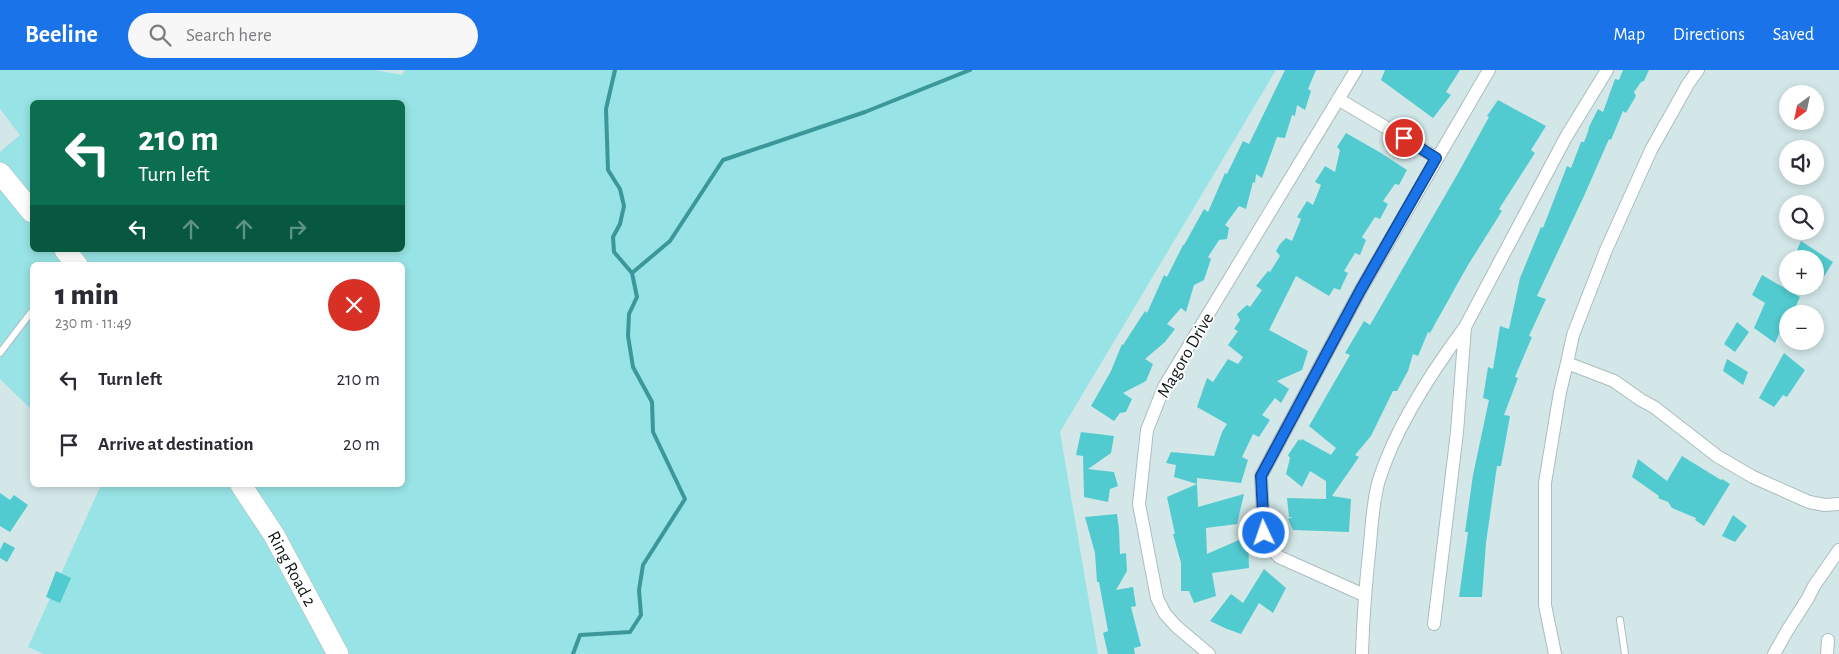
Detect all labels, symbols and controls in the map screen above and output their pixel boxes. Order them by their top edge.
search box [128,13,478,58]
icon: search [146,21,174,49]
text: Beeline [25,23,98,47]
text: Search here [186,26,272,45]
text: Map [1614,26,1645,44]
text: Directions [1673,26,1745,44]
text: Saved [1773,26,1814,44]
north arrow [1779,85,1824,130]
map controls [1779,85,1824,350]
pin [1383,117,1425,159]
icon: left [55,120,120,185]
text: 210 m [138,122,219,157]
icon: arrive [1390,124,1418,152]
button: sound [1779,140,1824,185]
text: Turn left [138,163,210,185]
button: search [1779,195,1824,240]
icon: left [124,215,152,243]
icon: ahead [177,215,205,243]
icon: ahead [230,215,258,243]
icon: right [283,215,311,243]
button: + [1779,250,1824,295]
button: close [328,279,380,331]
text: 1 min [55,280,119,310]
button: − [1779,305,1824,350]
street label: Magoro Drive [1154,310,1217,401]
text: 230 m · 11:49 [55,315,132,331]
icon: left [55,366,83,394]
text: Turn left [98,370,162,389]
text: 210 m [336,370,380,389]
icon: arrive [55,431,83,459]
text: Arrive at destination [98,435,254,454]
text: 20 m [343,435,380,454]
position arrow [1237,506,1289,558]
street label: Ring Road 2 [264,528,319,610]

